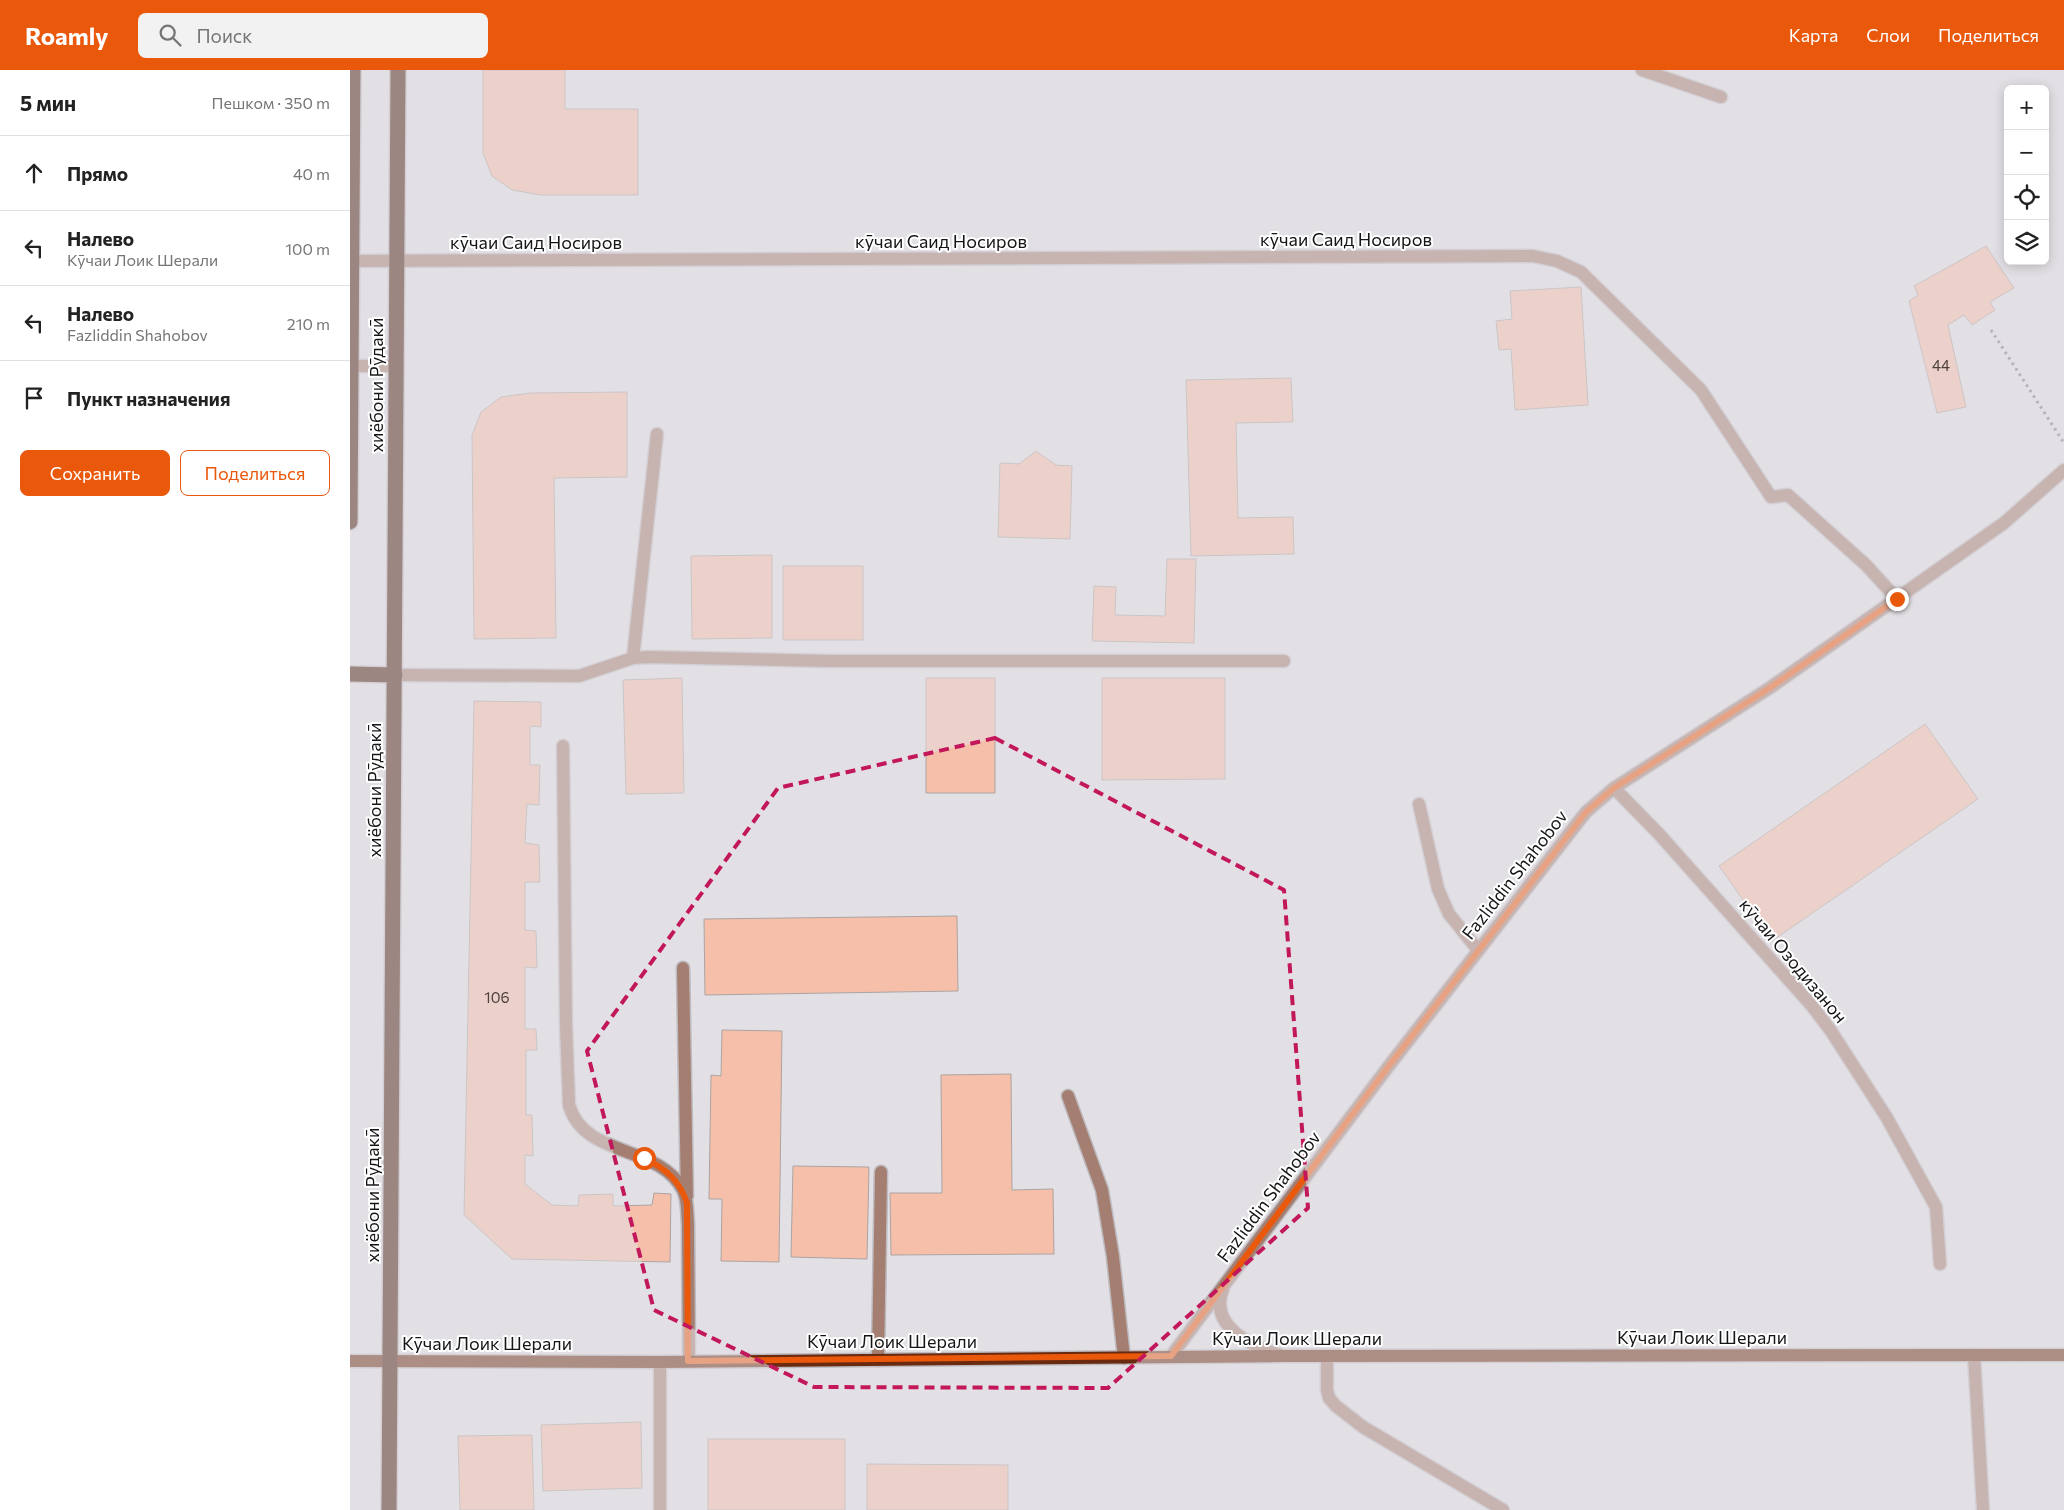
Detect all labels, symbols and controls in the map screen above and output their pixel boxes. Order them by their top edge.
search box [138,13,488,58]
text: Roamly [25,21,108,50]
icon: search [156,21,184,49]
text: Поиск [196,24,252,47]
text: Карта [1789,24,1838,46]
text: Слои [1866,24,1910,46]
text: Поделиться [1938,24,2039,46]
map controls [2004,85,2049,265]
button: + [2004,85,2049,130]
text: 5 мин [20,90,76,115]
text: Пешком · 350 m [212,93,330,112]
button: − [2004,130,2049,175]
icon: ahead [20,159,48,187]
text: Прямо [67,162,128,185]
text: 40 m [293,164,330,183]
button: locate [2004,175,2049,220]
button: layers [2004,220,2049,265]
text: Налево [67,227,134,250]
street label: кӯчаи Саид Носиров [1260,228,1432,250]
street label: кӯчаи Саид Носиров [855,230,1027,252]
street label: кӯчаи Саид Носиров [450,231,622,253]
icon: left [20,234,48,262]
text: 100 m [285,239,330,258]
text: Кӯчаи Лоик Шерали [67,250,218,269]
text: Налево [67,302,134,325]
icon: left [20,309,48,337]
text: 210 m [287,314,330,333]
street label: хиёбони Рӯдакӣ [365,318,387,452]
text: Fazliddin Shahobov [67,325,208,344]
house number: 44 [1932,356,1950,374]
icon: arrive [20,384,48,412]
text: Пункт назначения [67,387,230,410]
button: Сохранить [20,450,170,496]
button: Поделиться [180,450,330,496]
route end [1886,588,1909,611]
street label: хиёбони Рӯдакӣ [363,723,385,857]
street label: Fazliddin Shahobov [1457,805,1572,944]
street label: кӯчаи Озодизанон [1735,894,1852,1027]
house number: 106 [484,988,510,1006]
street label: Fazliddin Shahobov [1212,1127,1325,1266]
street label: хиёбони Рӯдакӣ [361,1128,383,1262]
route start [633,1147,656,1170]
street label: Кӯчаи Лоик Шерали [1617,1326,1787,1348]
street label: Кӯчаи Лоик Шерали [1212,1327,1382,1349]
street label: Кӯчаи Лоик Шерали [807,1330,977,1352]
street label: Кӯчаи Лоик Шерали [402,1332,572,1354]

